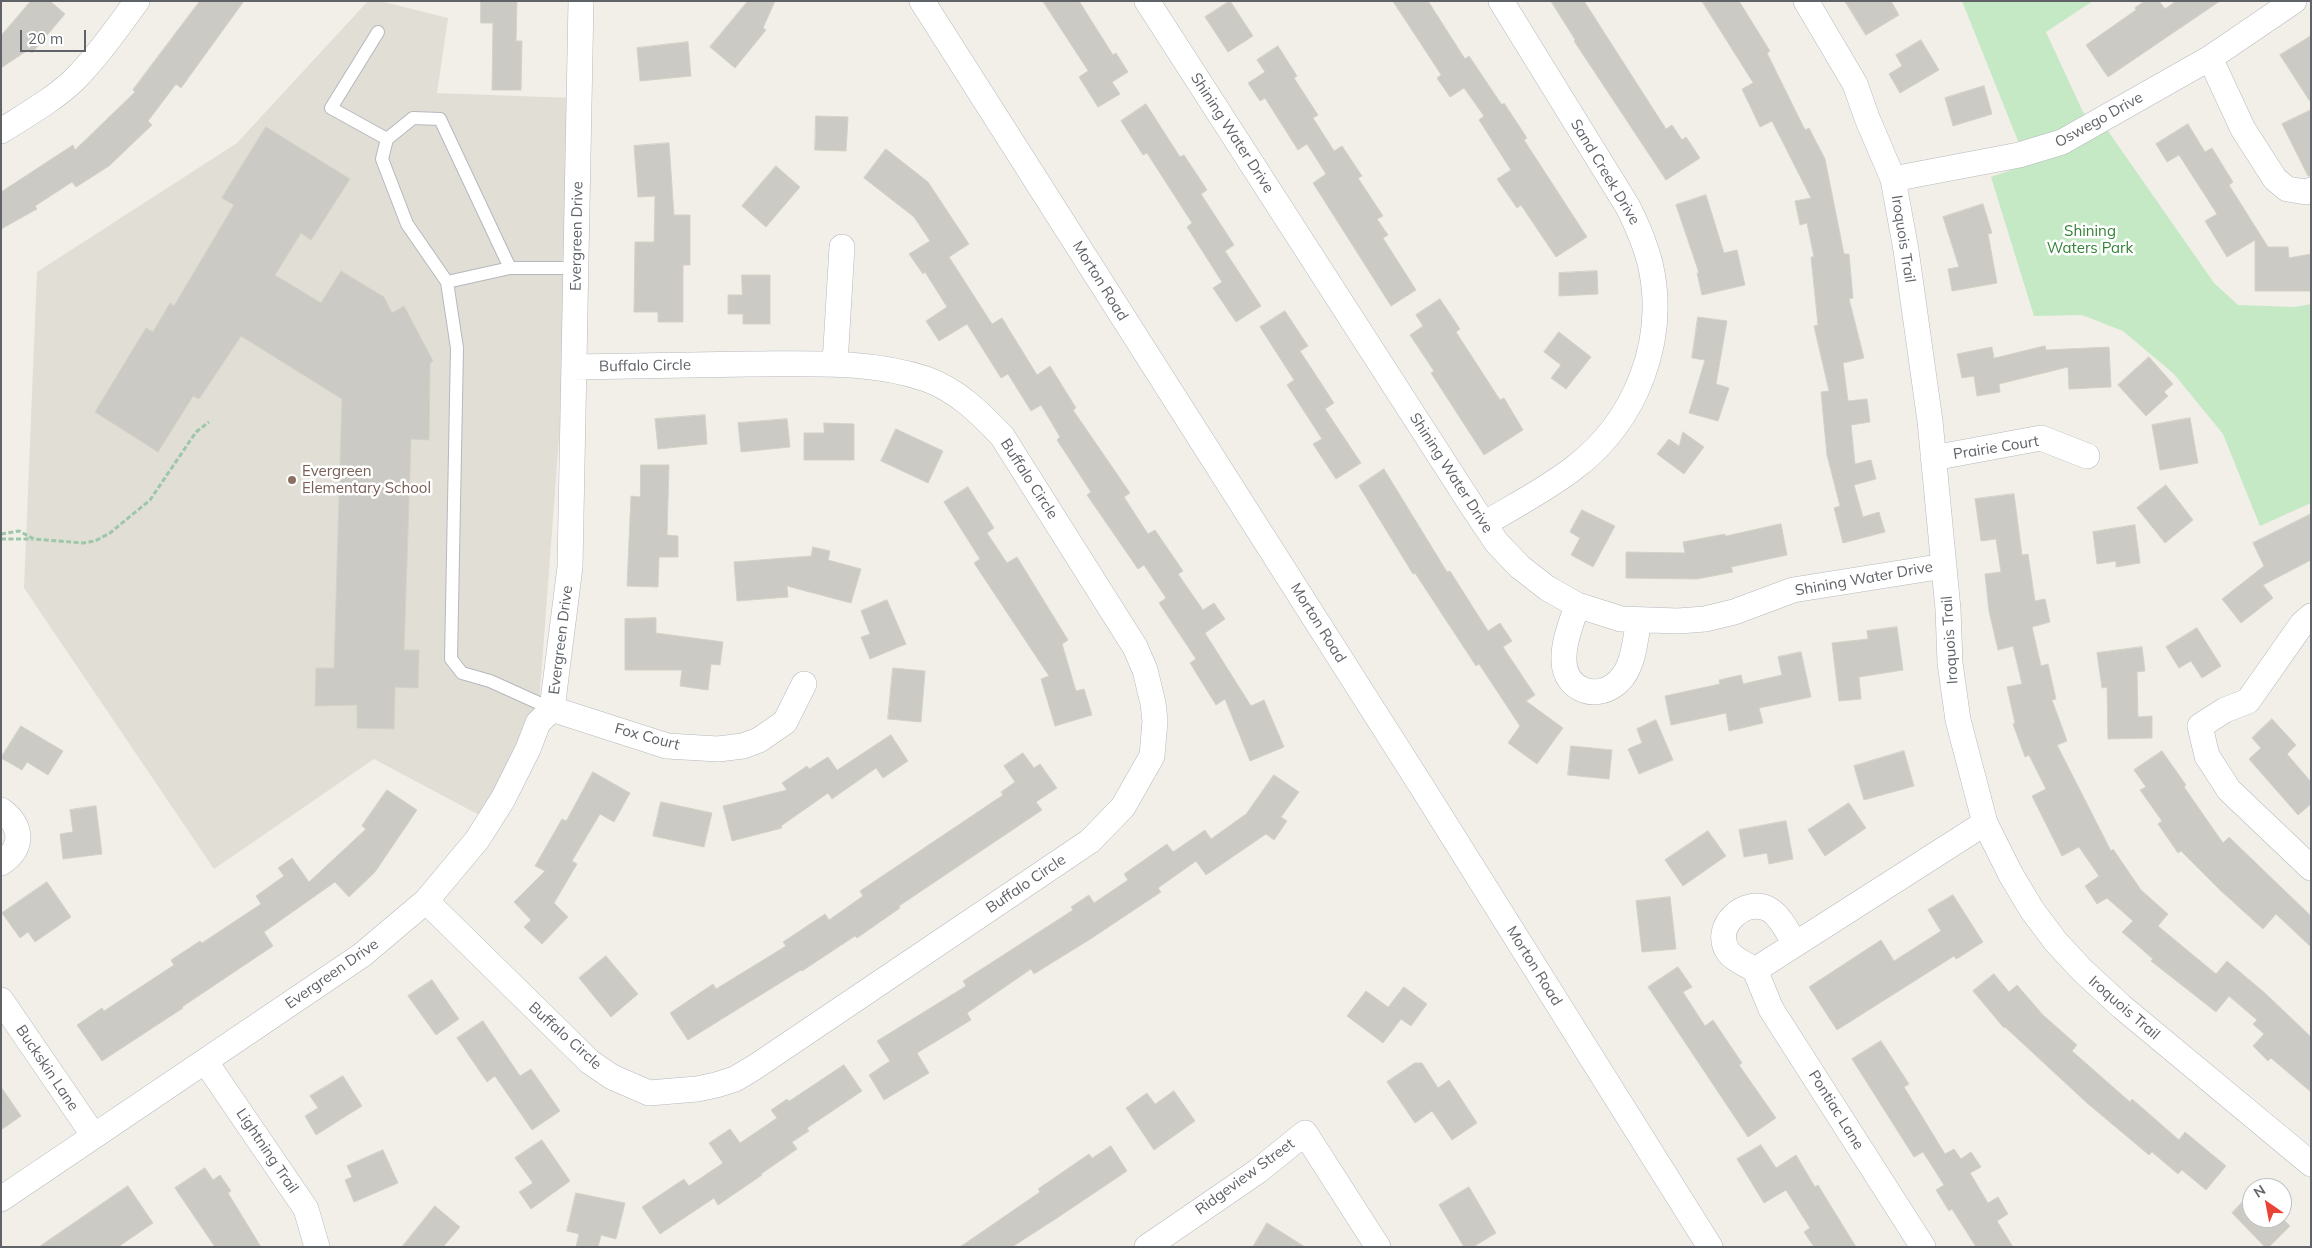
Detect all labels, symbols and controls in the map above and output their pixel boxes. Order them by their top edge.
scale bar [22,20,89,52]
text: 20 m [28,29,63,48]
street label: Shining Water Drive [1186,70,1278,196]
street label: Oswego Drive [2052,88,2146,152]
street label: Sand Creek Drive [1566,116,1644,228]
street label: Evergreen Drive [567,181,587,291]
street label: Iroquois Trail [1887,194,1919,284]
park label: Shining Waters Park [2047,222,2133,257]
street label: Morton Road [1068,238,1132,324]
street label: Buffalo Circle [599,356,691,376]
street label: Shining Water Drive [1405,410,1497,536]
street label: Prairie Court [1952,432,2040,464]
street label: Buffalo Circle [996,435,1062,523]
place label: Evergreen Elementary School [302,462,431,497]
marker: Evergreen Elementary School [286,474,298,486]
street label: Shining Water Drive [1794,558,1934,600]
street label: Morton Road [1286,580,1350,666]
street label: Evergreen Drive [545,584,577,696]
street label: Iroquois Trail [1938,595,1962,685]
street label: Fox Court [613,720,681,754]
street label: Buffalo Circle [983,851,1069,917]
street label: Morton Road [1502,923,1566,1009]
street label: Evergreen Drive [282,935,382,1013]
street label: Iroquois Trail [2085,972,2163,1044]
street label: Buffalo Circle [525,999,605,1073]
street label: Buckskin Lane [12,1022,82,1114]
street label: Pontiac Lane [1805,1067,1867,1153]
street label: Lightning Trail [232,1105,302,1197]
street label: Ridgeview Street [1192,1135,1298,1219]
north arrow [2242,1178,2292,1228]
text: N [2250,1181,2269,1202]

